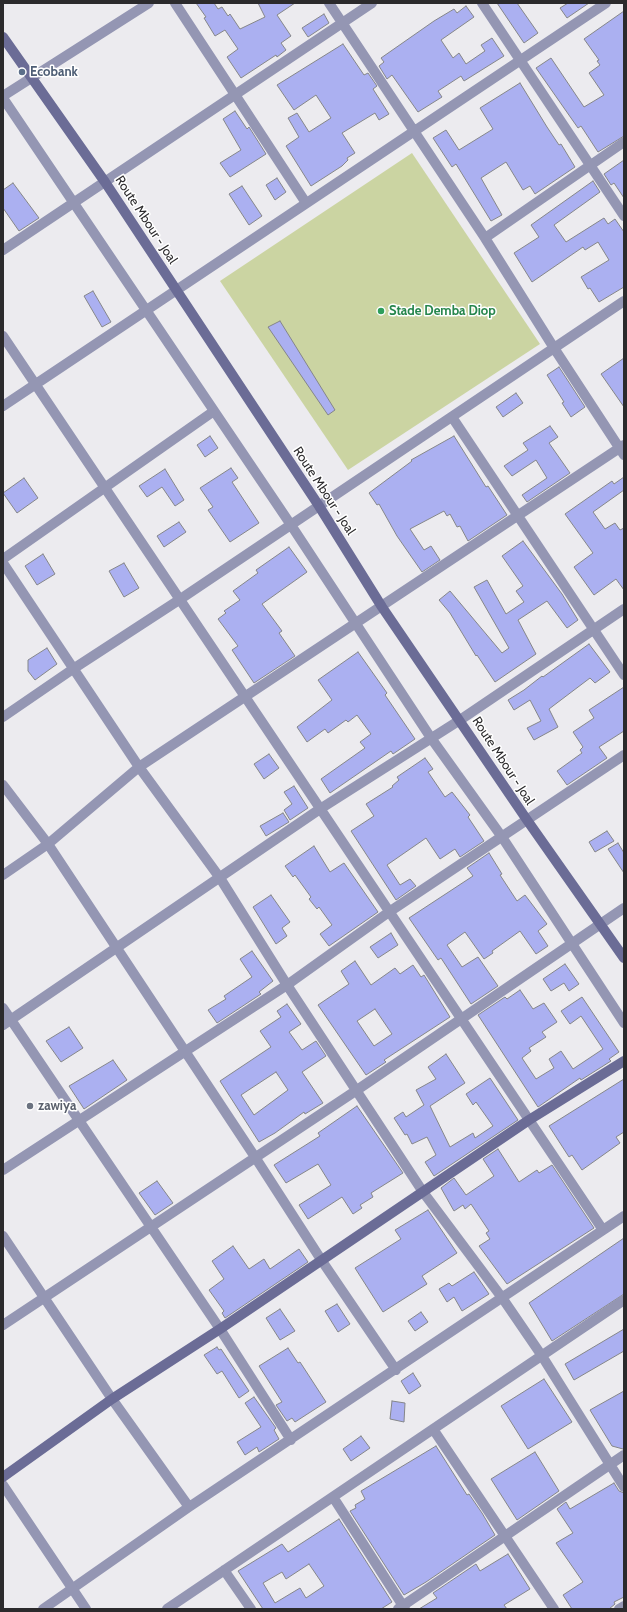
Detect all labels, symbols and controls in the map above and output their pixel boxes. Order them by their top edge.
place label: Ecobank [30,64,78,80]
marker: Ecobank [17,67,27,77]
street label: Route Mbour - Joal [112,173,180,267]
place label: Stade Demba Diop [389,303,496,319]
marker: Stade Demba Diop [376,306,386,316]
street label: Route Mbour - Joal [290,444,358,538]
street label: Route Mbour - Joal [469,714,537,808]
place label: zawiya [38,1098,76,1114]
marker: zawiya [25,1101,35,1111]

